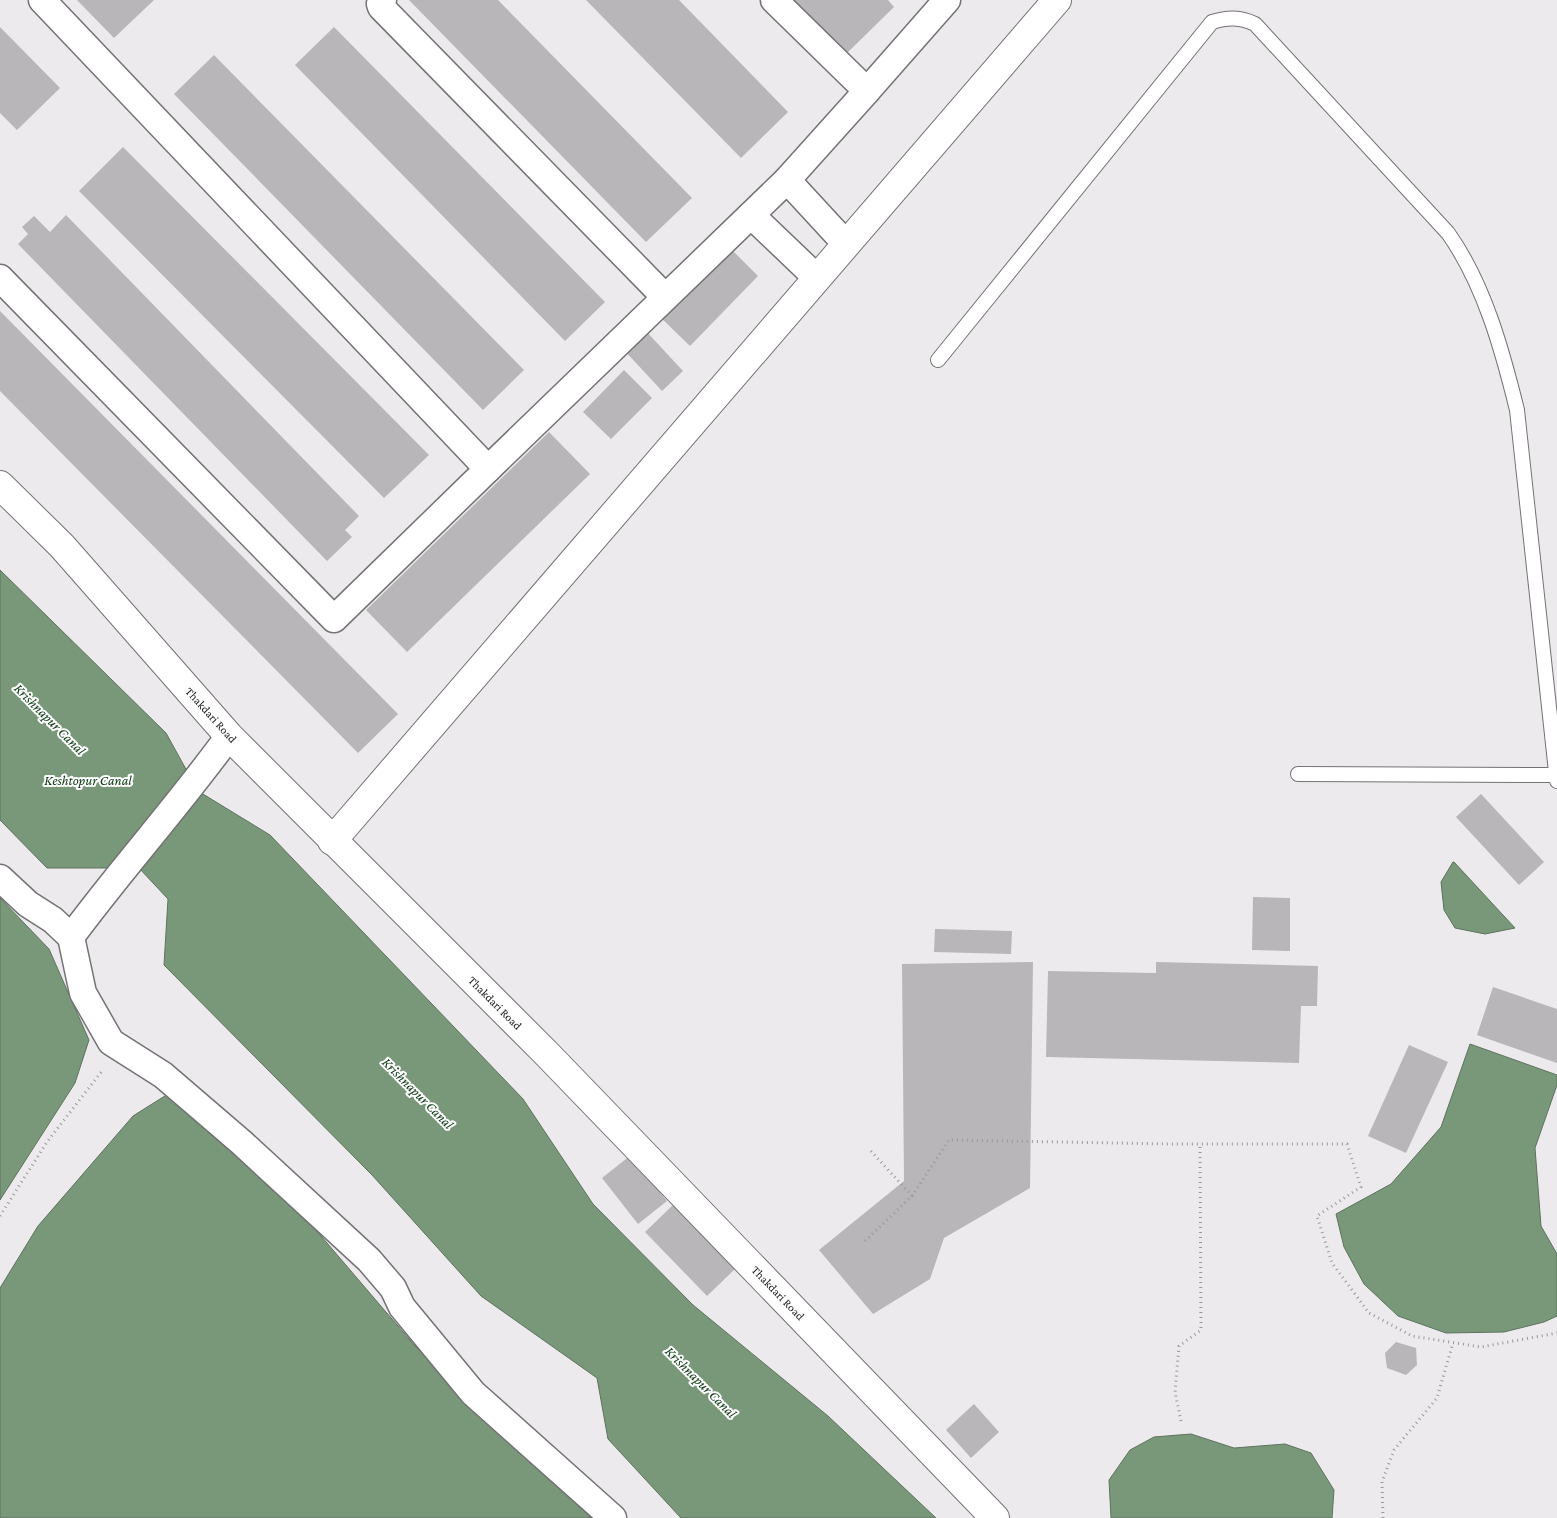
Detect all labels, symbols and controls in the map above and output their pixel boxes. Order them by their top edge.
water label: Krishnapur Canal [11,680,89,758]
street label: Thakdari Road [182,684,240,746]
water label: Keshtopur Canal [44,772,132,788]
street label: Thakdari Road [465,973,525,1033]
water label: Krishnapur Canal [379,1054,457,1132]
street label: Thakdari Road [749,1263,808,1324]
water label: Krishnapur Canal [662,1343,740,1421]

